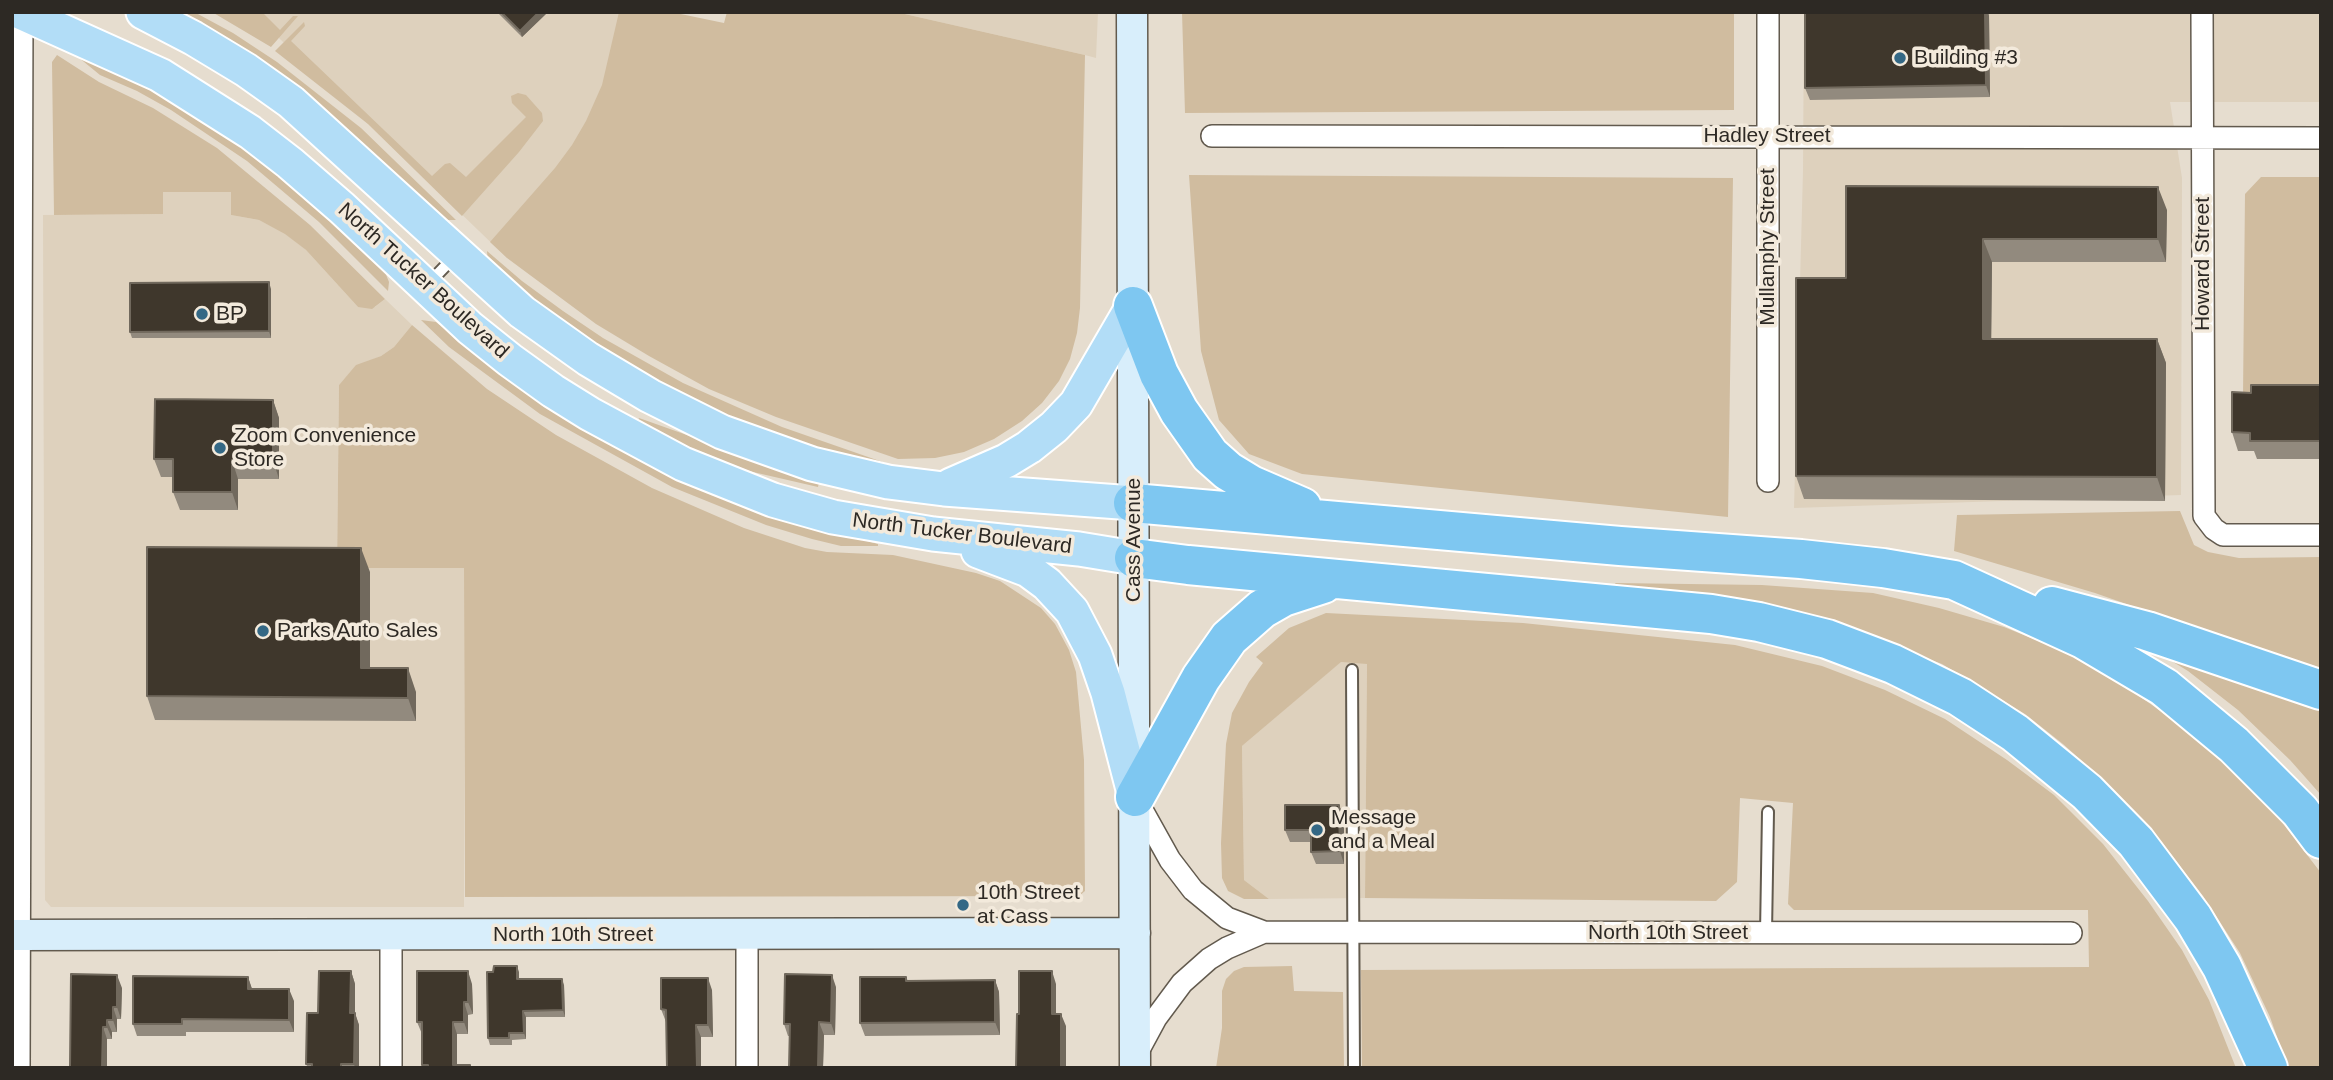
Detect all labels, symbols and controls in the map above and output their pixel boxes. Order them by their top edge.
place label: Building #3 [1914,45,2018,71]
marker: Building #3 [1892,50,1908,66]
street label: Hadley Street [1703,123,1831,149]
street label: Mullanphy Street [1755,168,1781,326]
street label: Howard Street [2190,197,2216,331]
street label: North Tucker Boulevard [332,198,514,364]
place label: BP [216,301,244,327]
marker: BP [194,306,210,322]
place label: Zoom Convenience Store [234,423,416,473]
marker: Zoom Convenience Store [212,440,228,456]
street label: Cass Avenue [1121,478,1147,602]
street label: North Tucker Boulevard [851,508,1073,560]
place label: Parks Auto Sales [277,618,438,644]
marker: Parks Auto Sales [255,623,271,639]
place label: Message and a Meal [1331,805,1435,855]
marker: Message and a Meal [1309,822,1325,838]
place label: 10th Street at Cass [977,880,1080,930]
marker: 10th Street at Cass [955,897,971,913]
street label: North 10th Street [1588,920,1748,946]
street label: North 10th Street [493,922,653,948]

